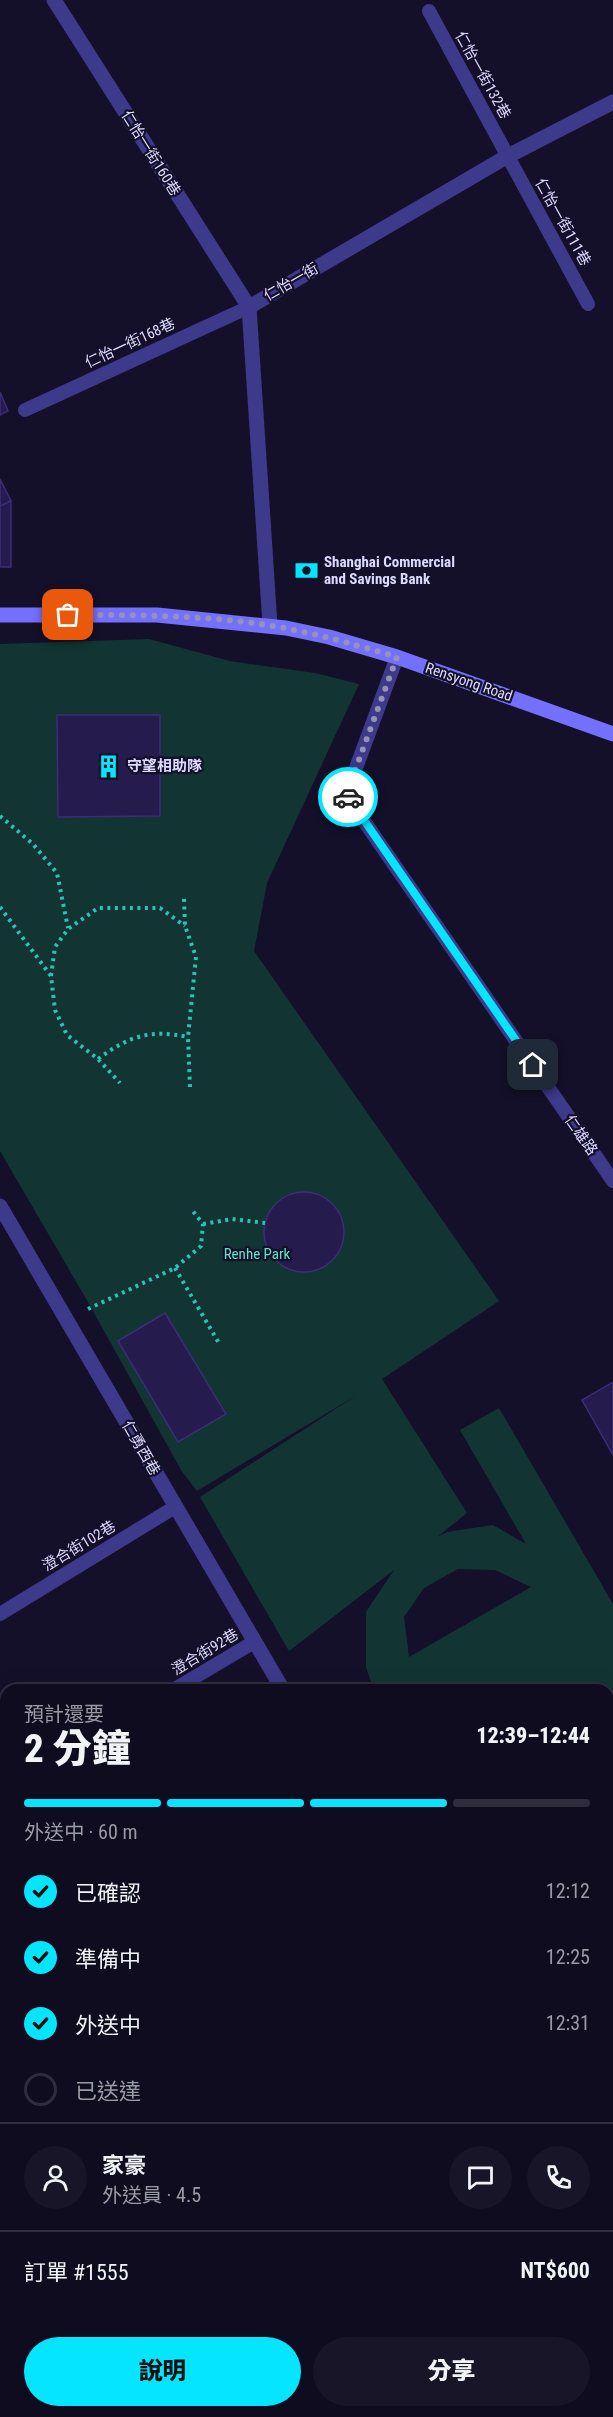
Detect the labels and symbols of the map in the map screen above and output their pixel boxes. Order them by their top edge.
street label: 仁怡一街132巷 [452,28,514,122]
street label: 仁怡一街160巷 [118,107,184,199]
street label: 仁怡一街111巷 [532,175,594,269]
street label: 仁怡一街 [261,259,321,305]
street label: 仁怡一街168巷 [82,314,178,372]
place label: Shanghai Commercial and Savings Bank [324,553,455,588]
bank icon: Shanghai Commercial and Savings Bank [293,558,319,584]
pin [42,589,93,640]
street label: Rensyong Road [423,659,515,705]
building icon: 守望相助隊 [96,753,122,779]
place label: 守望相助隊 [127,757,202,775]
courier [318,767,378,827]
pin [507,1039,558,1090]
street label: 仁雄路 [561,1111,601,1159]
park label: Renhe Park [224,1245,291,1263]
street label: 仁勇西巷 [118,1418,164,1478]
street label: 澄合街102巷 [39,1517,119,1575]
street label: 澄合街92巷 [168,1625,242,1679]

